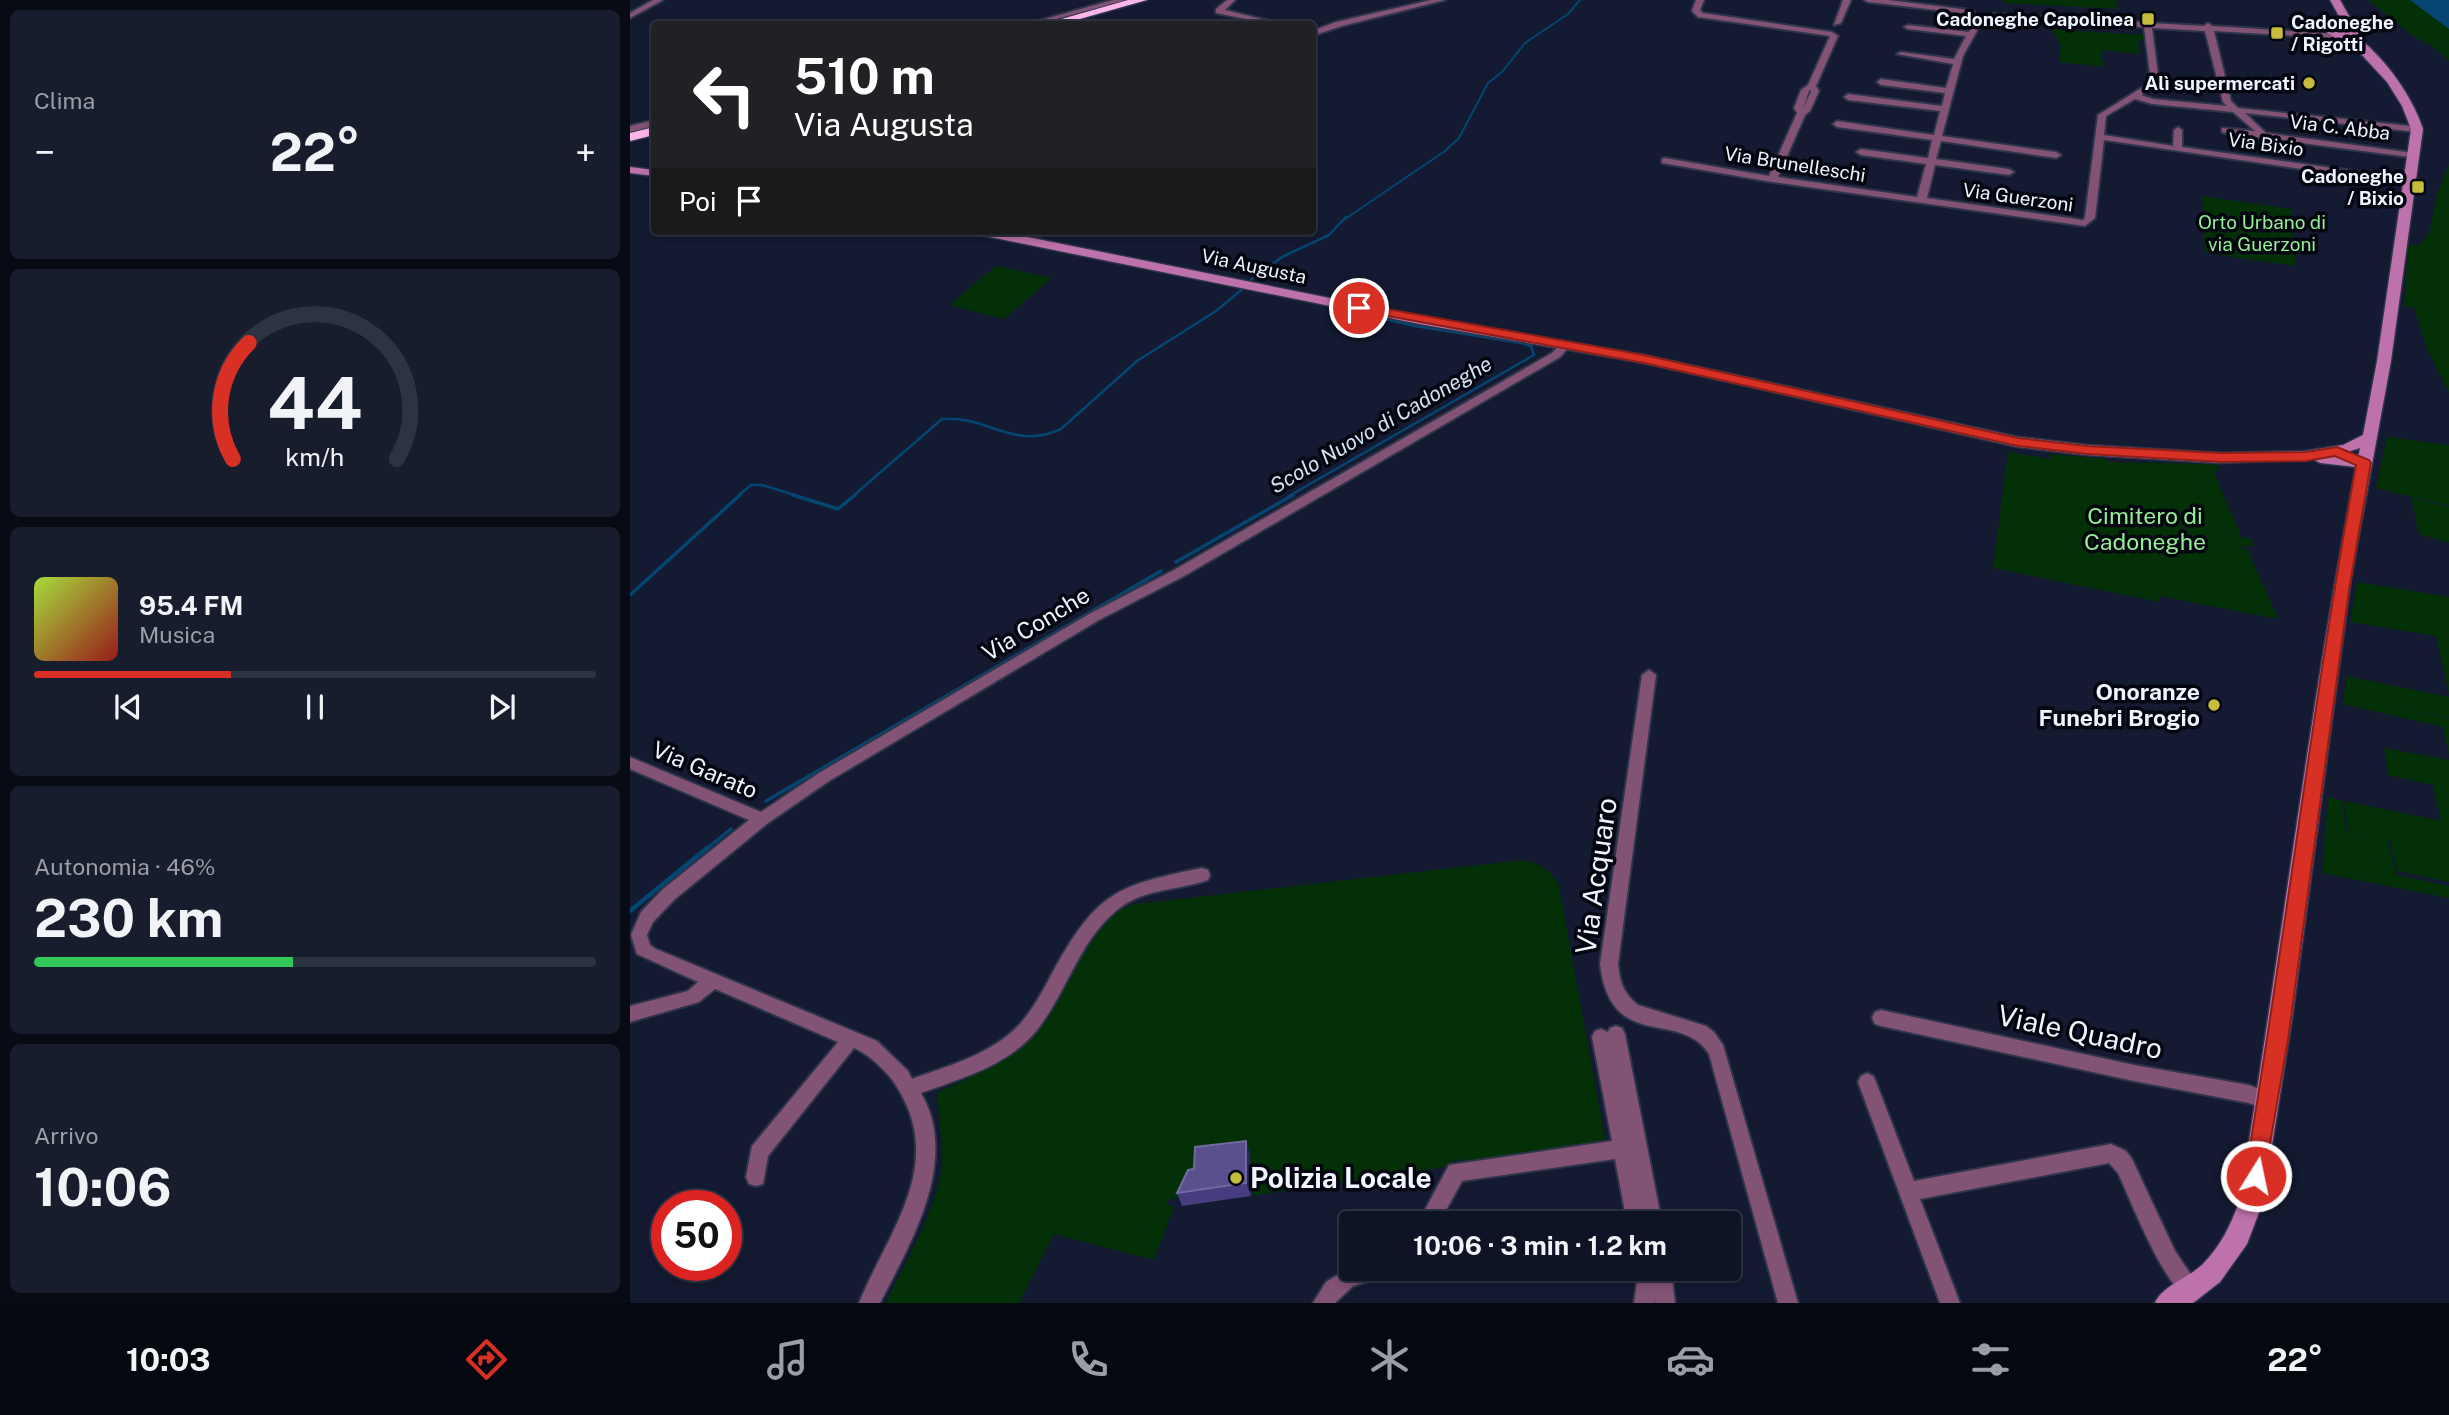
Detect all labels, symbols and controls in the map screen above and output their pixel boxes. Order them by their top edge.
place label: Cadoneghe Capolinea [1936,8,2134,30]
marker: Cadoneghe Capolinea [2140,11,2156,27]
place label: Cadoneghe / Rigotti [2291,11,2394,55]
marker: Cadoneghe / Rigotti [2269,25,2285,41]
text: 510 m [794,47,935,105]
icon: left [679,49,770,140]
place label: Alì supermercati [2145,72,2295,94]
marker: Alì supermercati [2301,75,2317,91]
text: Clima [34,87,95,114]
text: Via Augusta [794,106,974,143]
street label: Via C. Abba [2289,110,2391,144]
text: 22° [270,122,360,183]
street label: Via Bixio [2227,128,2305,160]
text: − [34,130,55,175]
text: + [575,130,596,175]
street label: Via Brunelleschi [1723,142,1867,186]
place label: Cadoneghe / Bixio [2301,165,2404,209]
street label: Via Guerzoni [1961,178,2075,216]
marker: Cadoneghe / Bixio [2410,179,2426,195]
icon: arrive [730,182,768,220]
text: Poi [679,186,716,217]
park label: Orto Urbano di via Guerzoni [2198,211,2326,255]
street label: Via Augusta [1200,244,1308,288]
pin [1329,278,1389,338]
icon: arrive [1340,289,1378,327]
water label: Scolo Nuovo di Cadoneghe [1265,351,1496,498]
text: 44 [267,360,363,445]
text: km/h [286,442,344,472]
park label: Cimitero di Cadoneghe [2084,502,2206,555]
street label: Via Conche [977,581,1094,666]
text: 95.4 FM [139,590,243,621]
text: Musica [139,621,215,648]
place label: Onoranze Funebri Brogio [2039,678,2200,731]
icon: previous [109,688,147,726]
icon: pause [296,688,334,726]
icon: next [483,688,521,726]
marker: Onoranze Funebri Brogio [2206,697,2222,713]
street label: Via Garato [649,735,762,804]
street label: Via Acquaro [1568,796,1623,956]
text: Autonomia · 46% [34,853,216,880]
text: 230 km [34,888,223,949]
street label: Viale Quadro [1995,998,2166,1065]
text: Arrivo [34,1122,98,1149]
position arrow [2219,1139,2293,1213]
text: 10:06 [34,1157,171,1218]
place label: Polizia Locale [1250,1161,1432,1194]
marker: Polizia Locale [1228,1170,1244,1186]
speed limit sign: 50 [651,1190,742,1281]
text: 10:06 · 3 min · 1.2 km [1413,1230,1667,1261]
icon: directions [462,1335,511,1384]
icon: music [763,1335,812,1384]
icon: phone [1064,1335,1113,1384]
icon: climate [1365,1335,1414,1384]
icon: car [1666,1335,1715,1384]
icon: filters [1966,1335,2015,1384]
text: 10:03 [126,1341,211,1378]
text: 22° [2267,1341,2323,1378]

